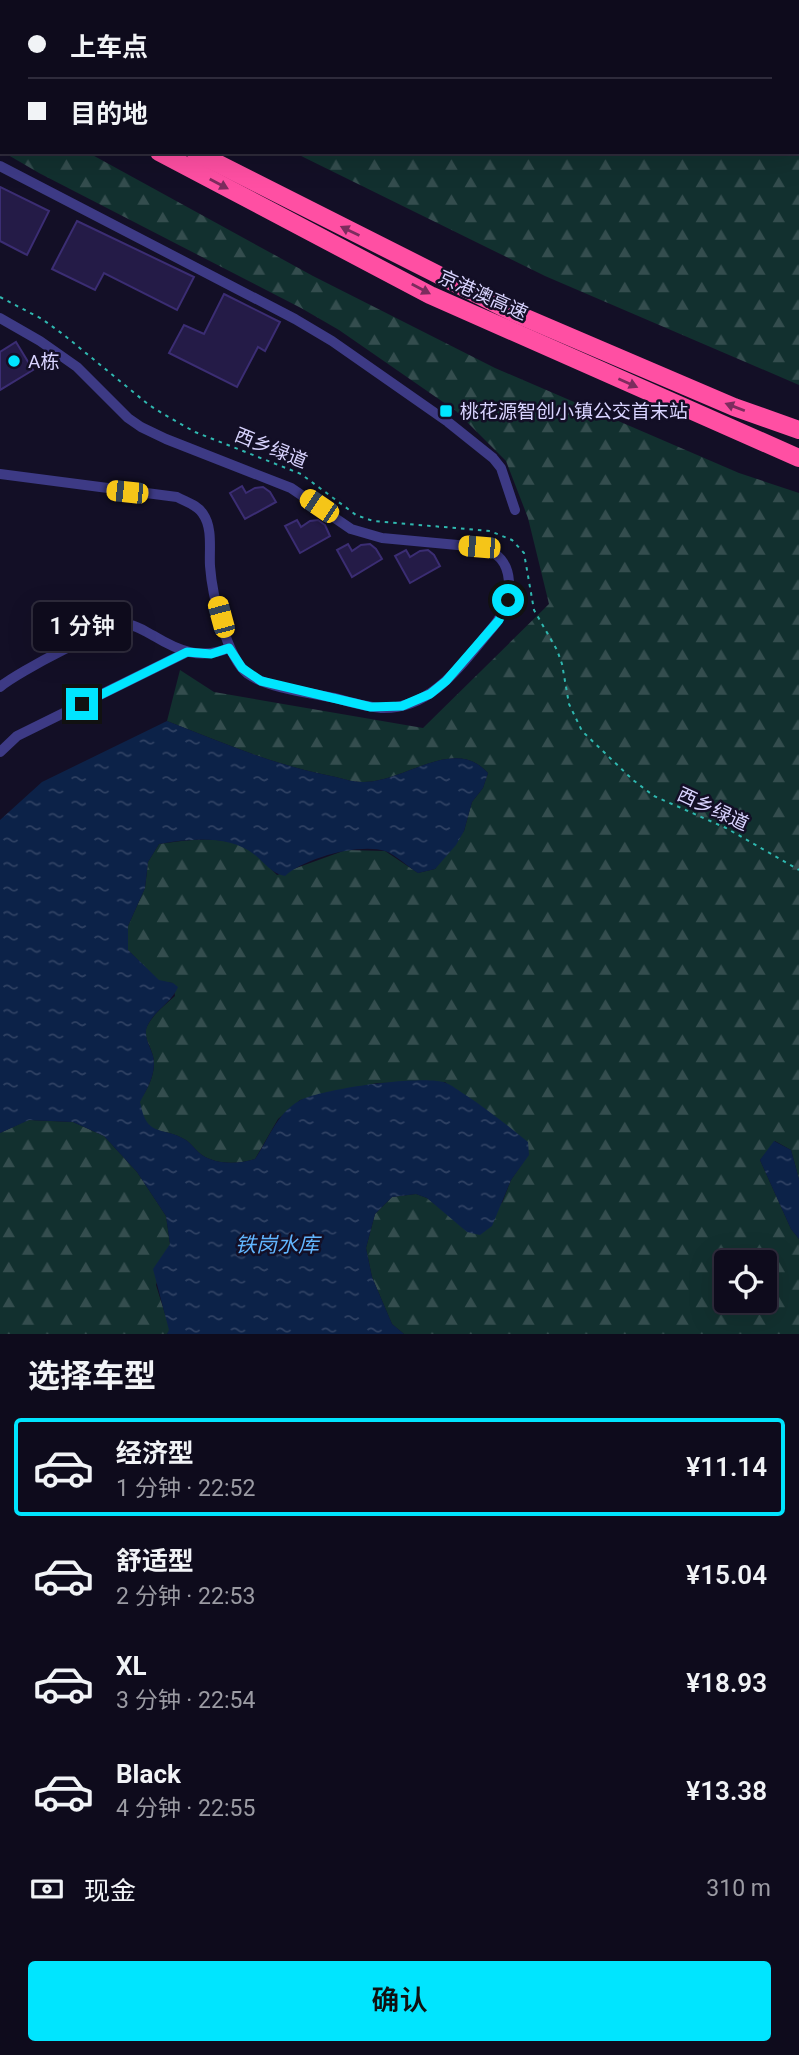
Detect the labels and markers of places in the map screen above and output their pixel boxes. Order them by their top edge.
place label: A栋 [28,350,59,373]
marker: A栋 [6,353,22,369]
place label: 桃花源智创小镇公交首末站 [460,400,688,423]
marker: 桃花源智创小镇公交首末站 [438,403,454,419]

